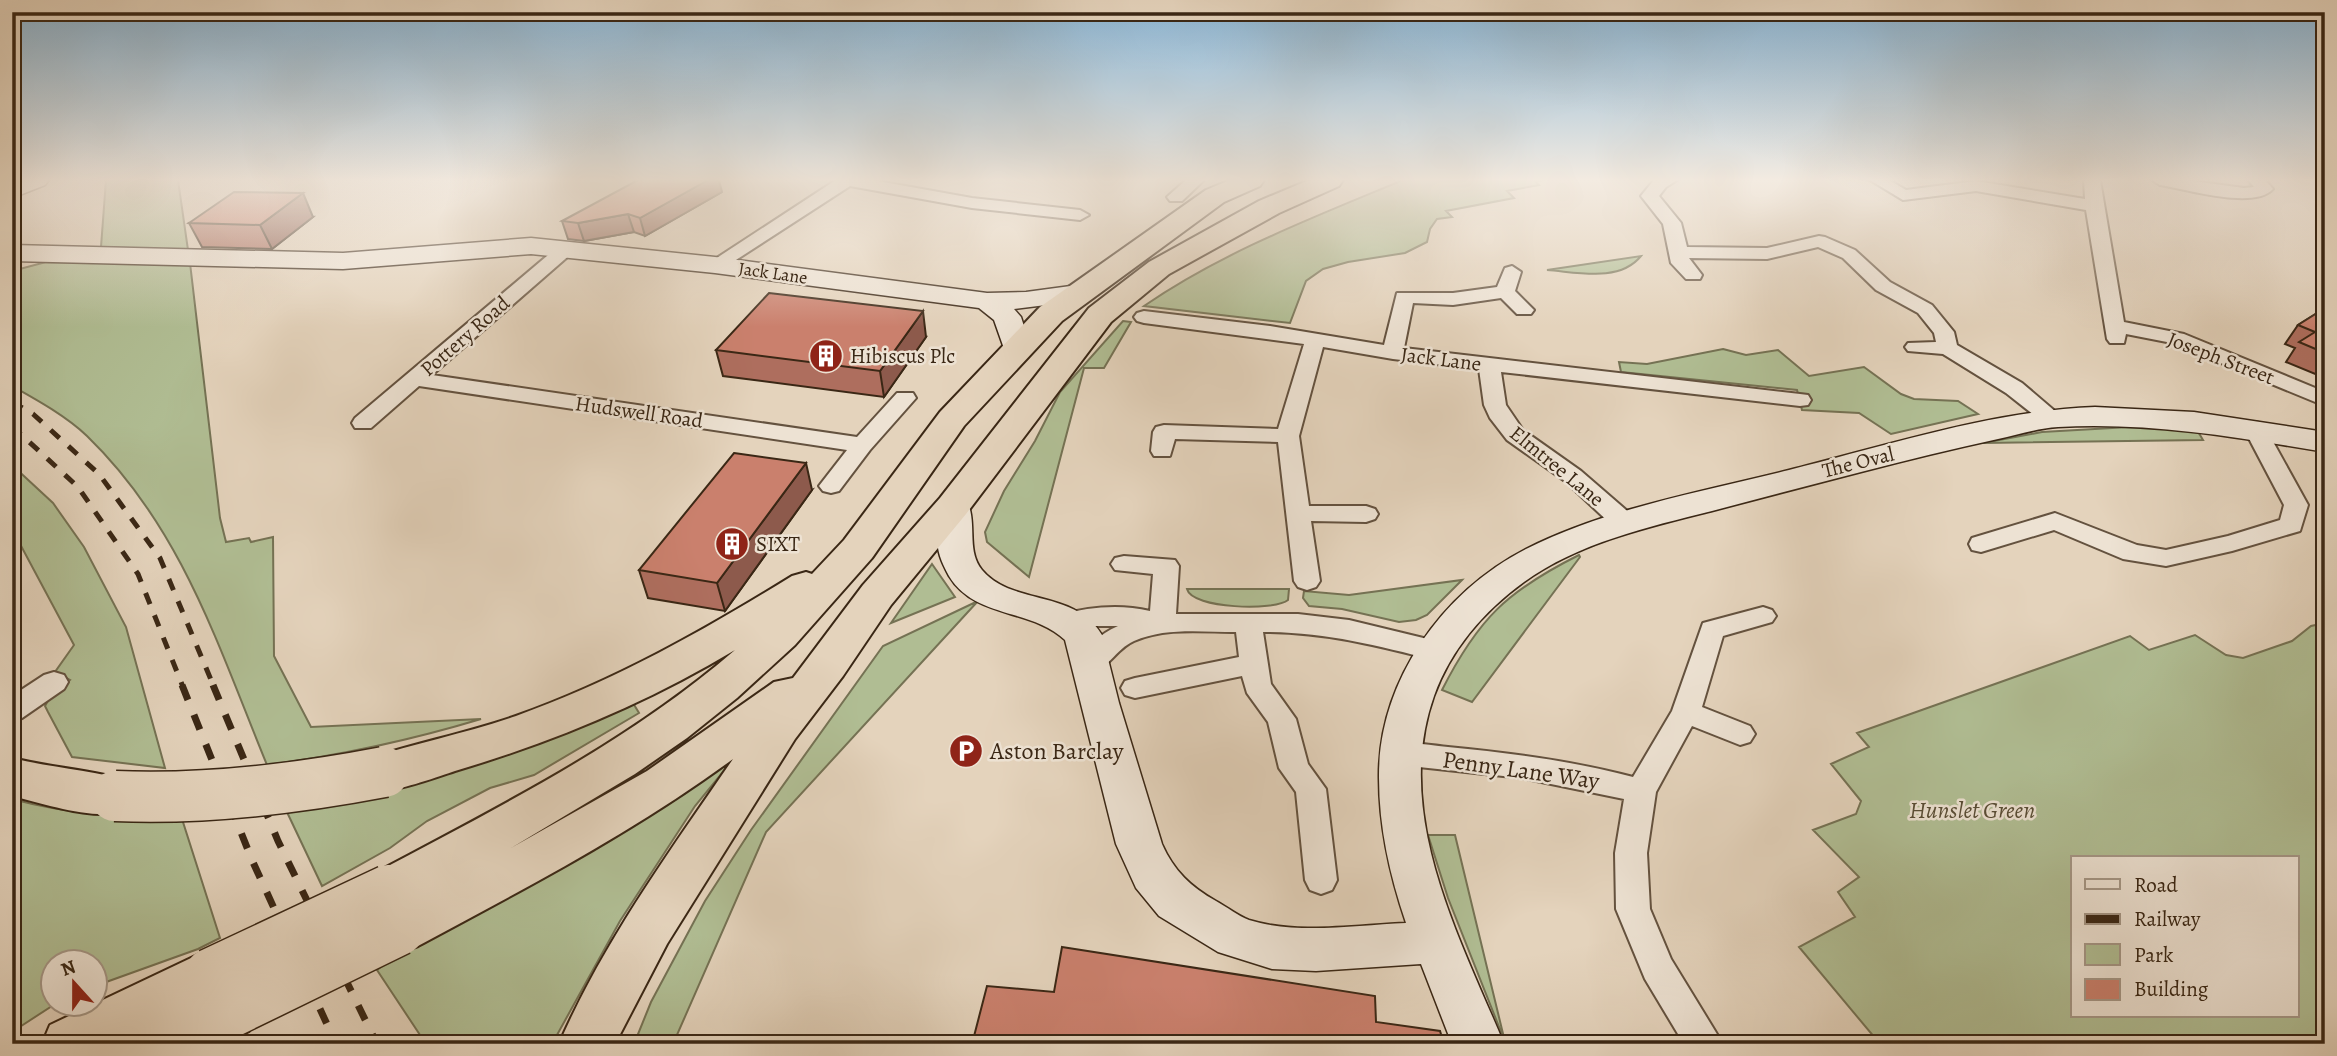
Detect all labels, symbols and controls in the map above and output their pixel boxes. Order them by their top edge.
street label: Jack Lane [737,256,809,290]
street label: Pottery Road [414,289,516,383]
street label: Joseph Street [2163,325,2279,391]
building icon: Hibiscus Plc [807,337,845,375]
street label: Jack Lane [1399,340,1483,378]
place label: Hibiscus Plc [850,342,955,370]
street label: Hudswell Road [573,389,705,435]
street label: Elmtree Lane [1504,419,1610,513]
street label: The Oval [1819,440,1897,484]
building icon: SIXT [713,525,751,563]
place label: SIXT [756,530,800,558]
parking icon: Aston Barclay [947,732,985,770]
place label: Aston Barclay [989,735,1124,767]
street label: Penny Lane Way [1440,743,1602,797]
park label: Hunslet Green [1909,794,2035,826]
legend [2071,856,2298,1018]
text: Road [2134,871,2178,899]
text: Railway [2134,905,2201,933]
text: Park [2134,941,2174,969]
north arrow [38,948,108,1018]
text: N [57,953,80,983]
text: Building [2134,975,2209,1003]

